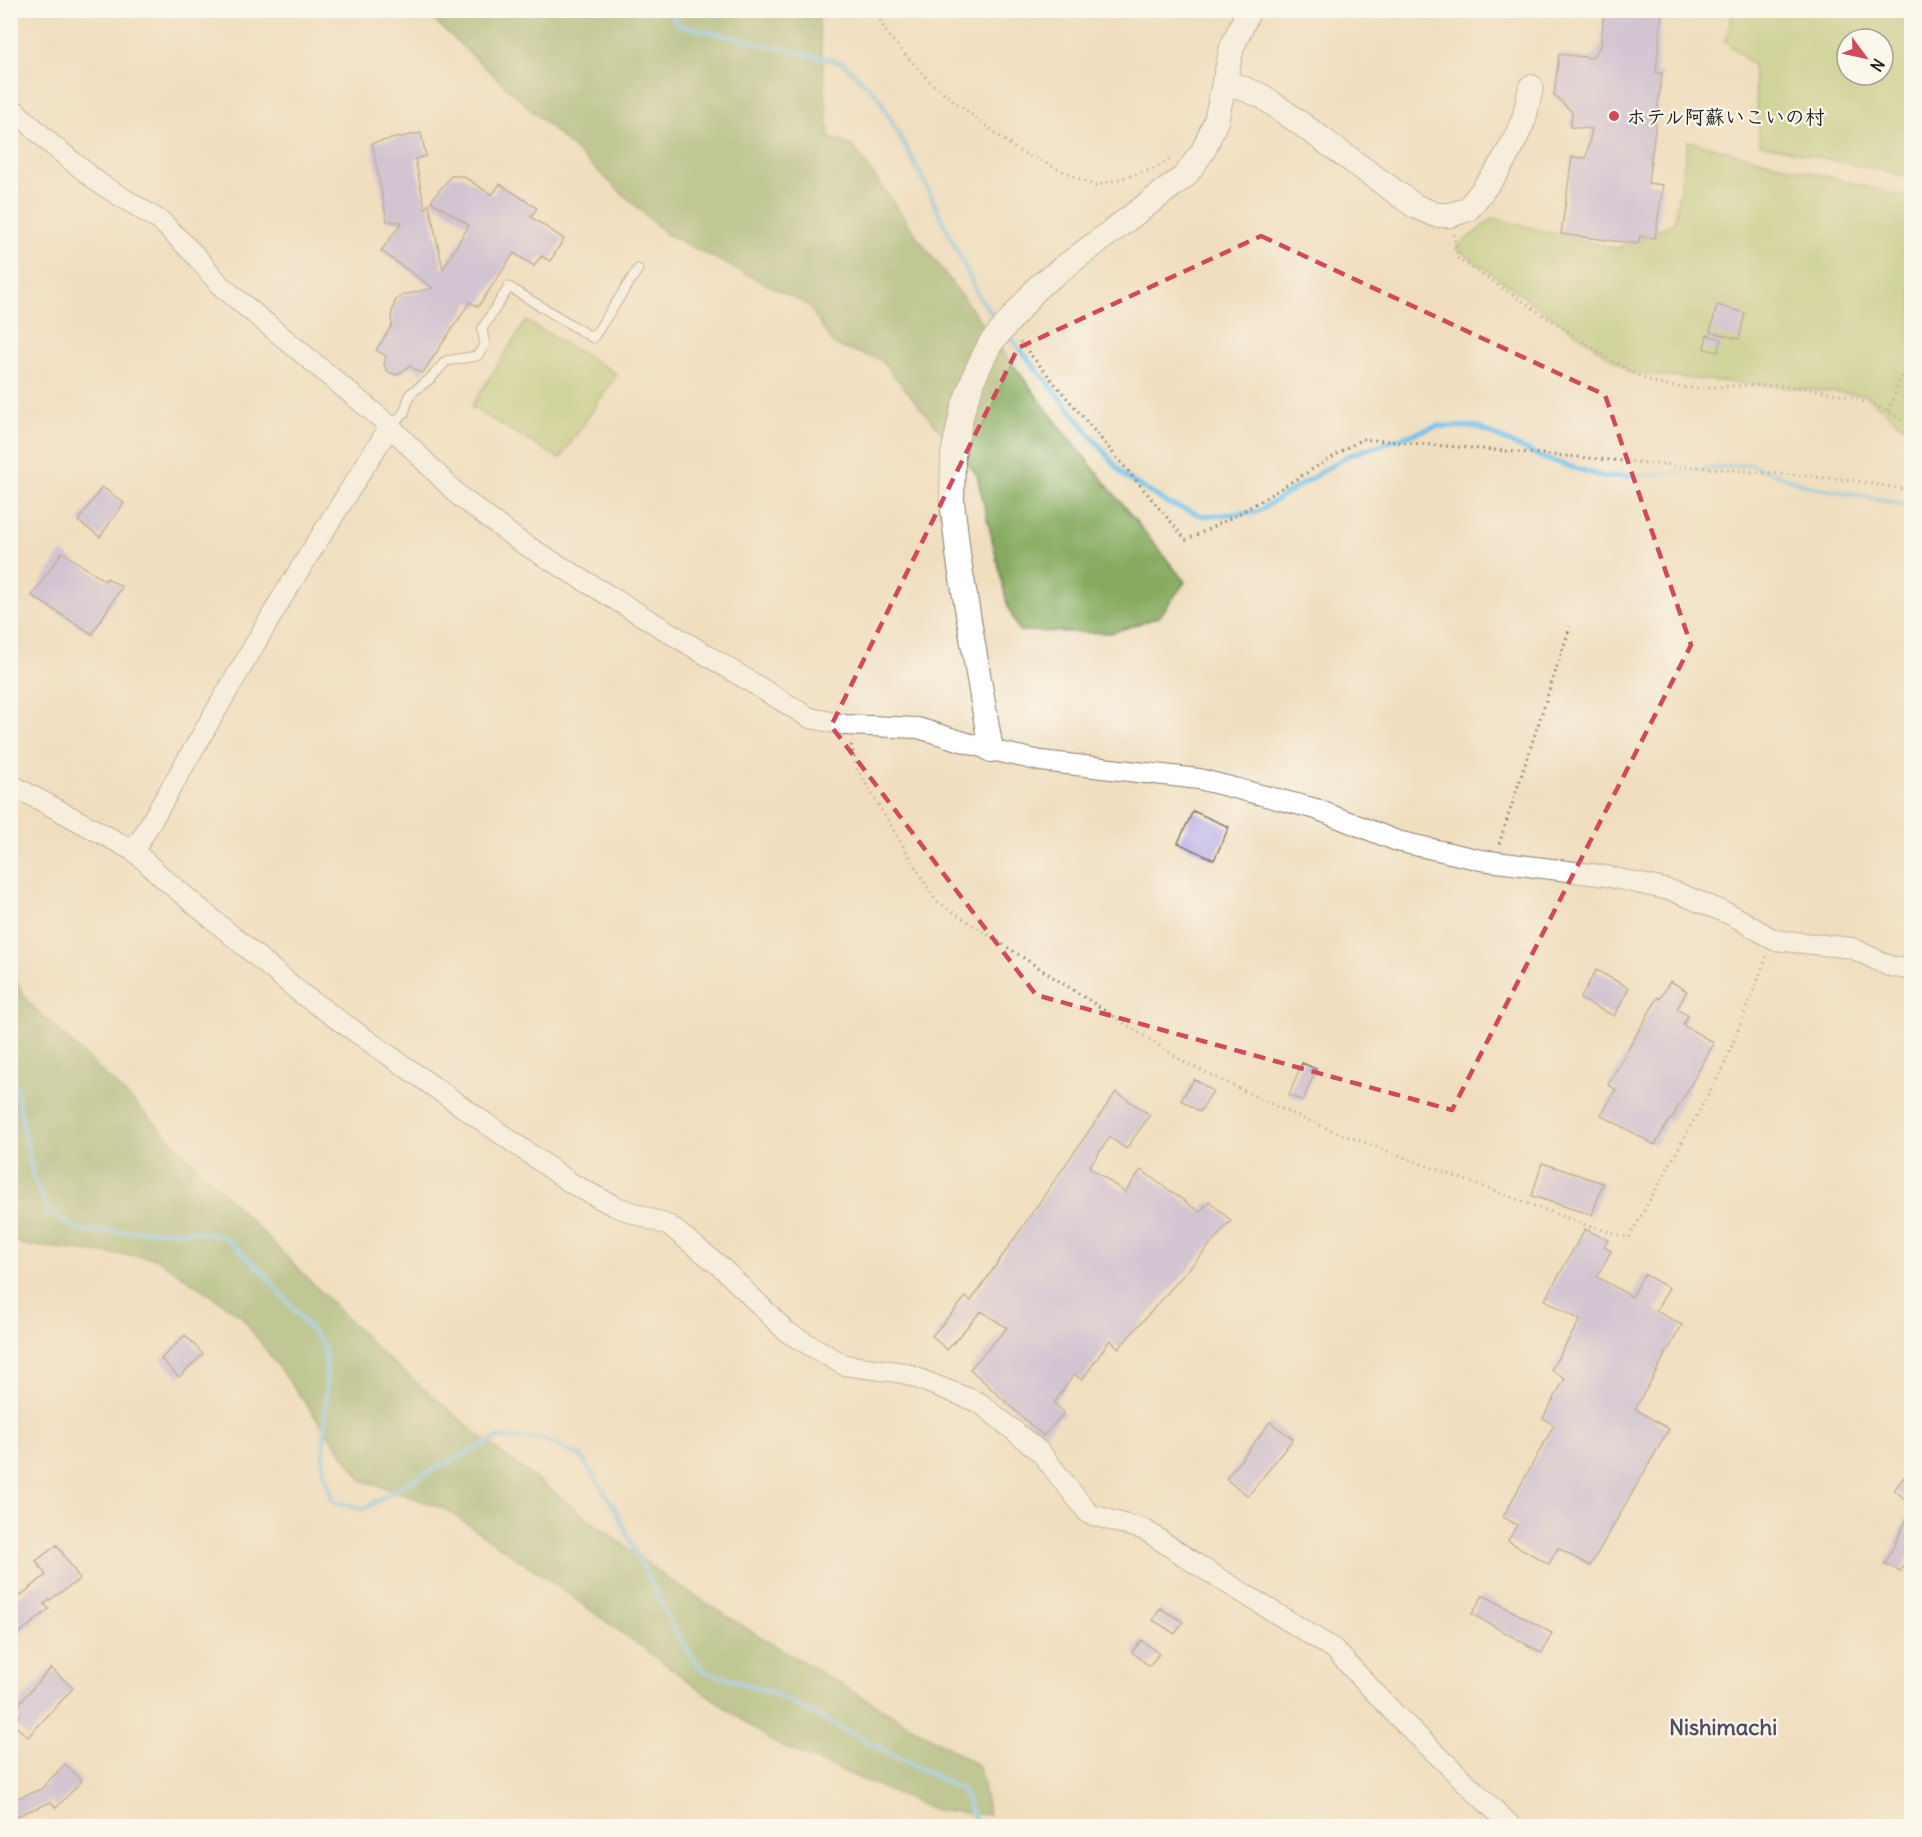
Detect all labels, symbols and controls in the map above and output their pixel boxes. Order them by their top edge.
north arrow [1835,27,1895,87]
text: N [1866,55,1889,75]
place label: ホテル阿蘇いこいの村 [1626,104,1825,129]
marker: ホテル阿蘇いこいの村 [1607,109,1621,123]
district label: Nishimachi [1669,1713,1777,1741]

